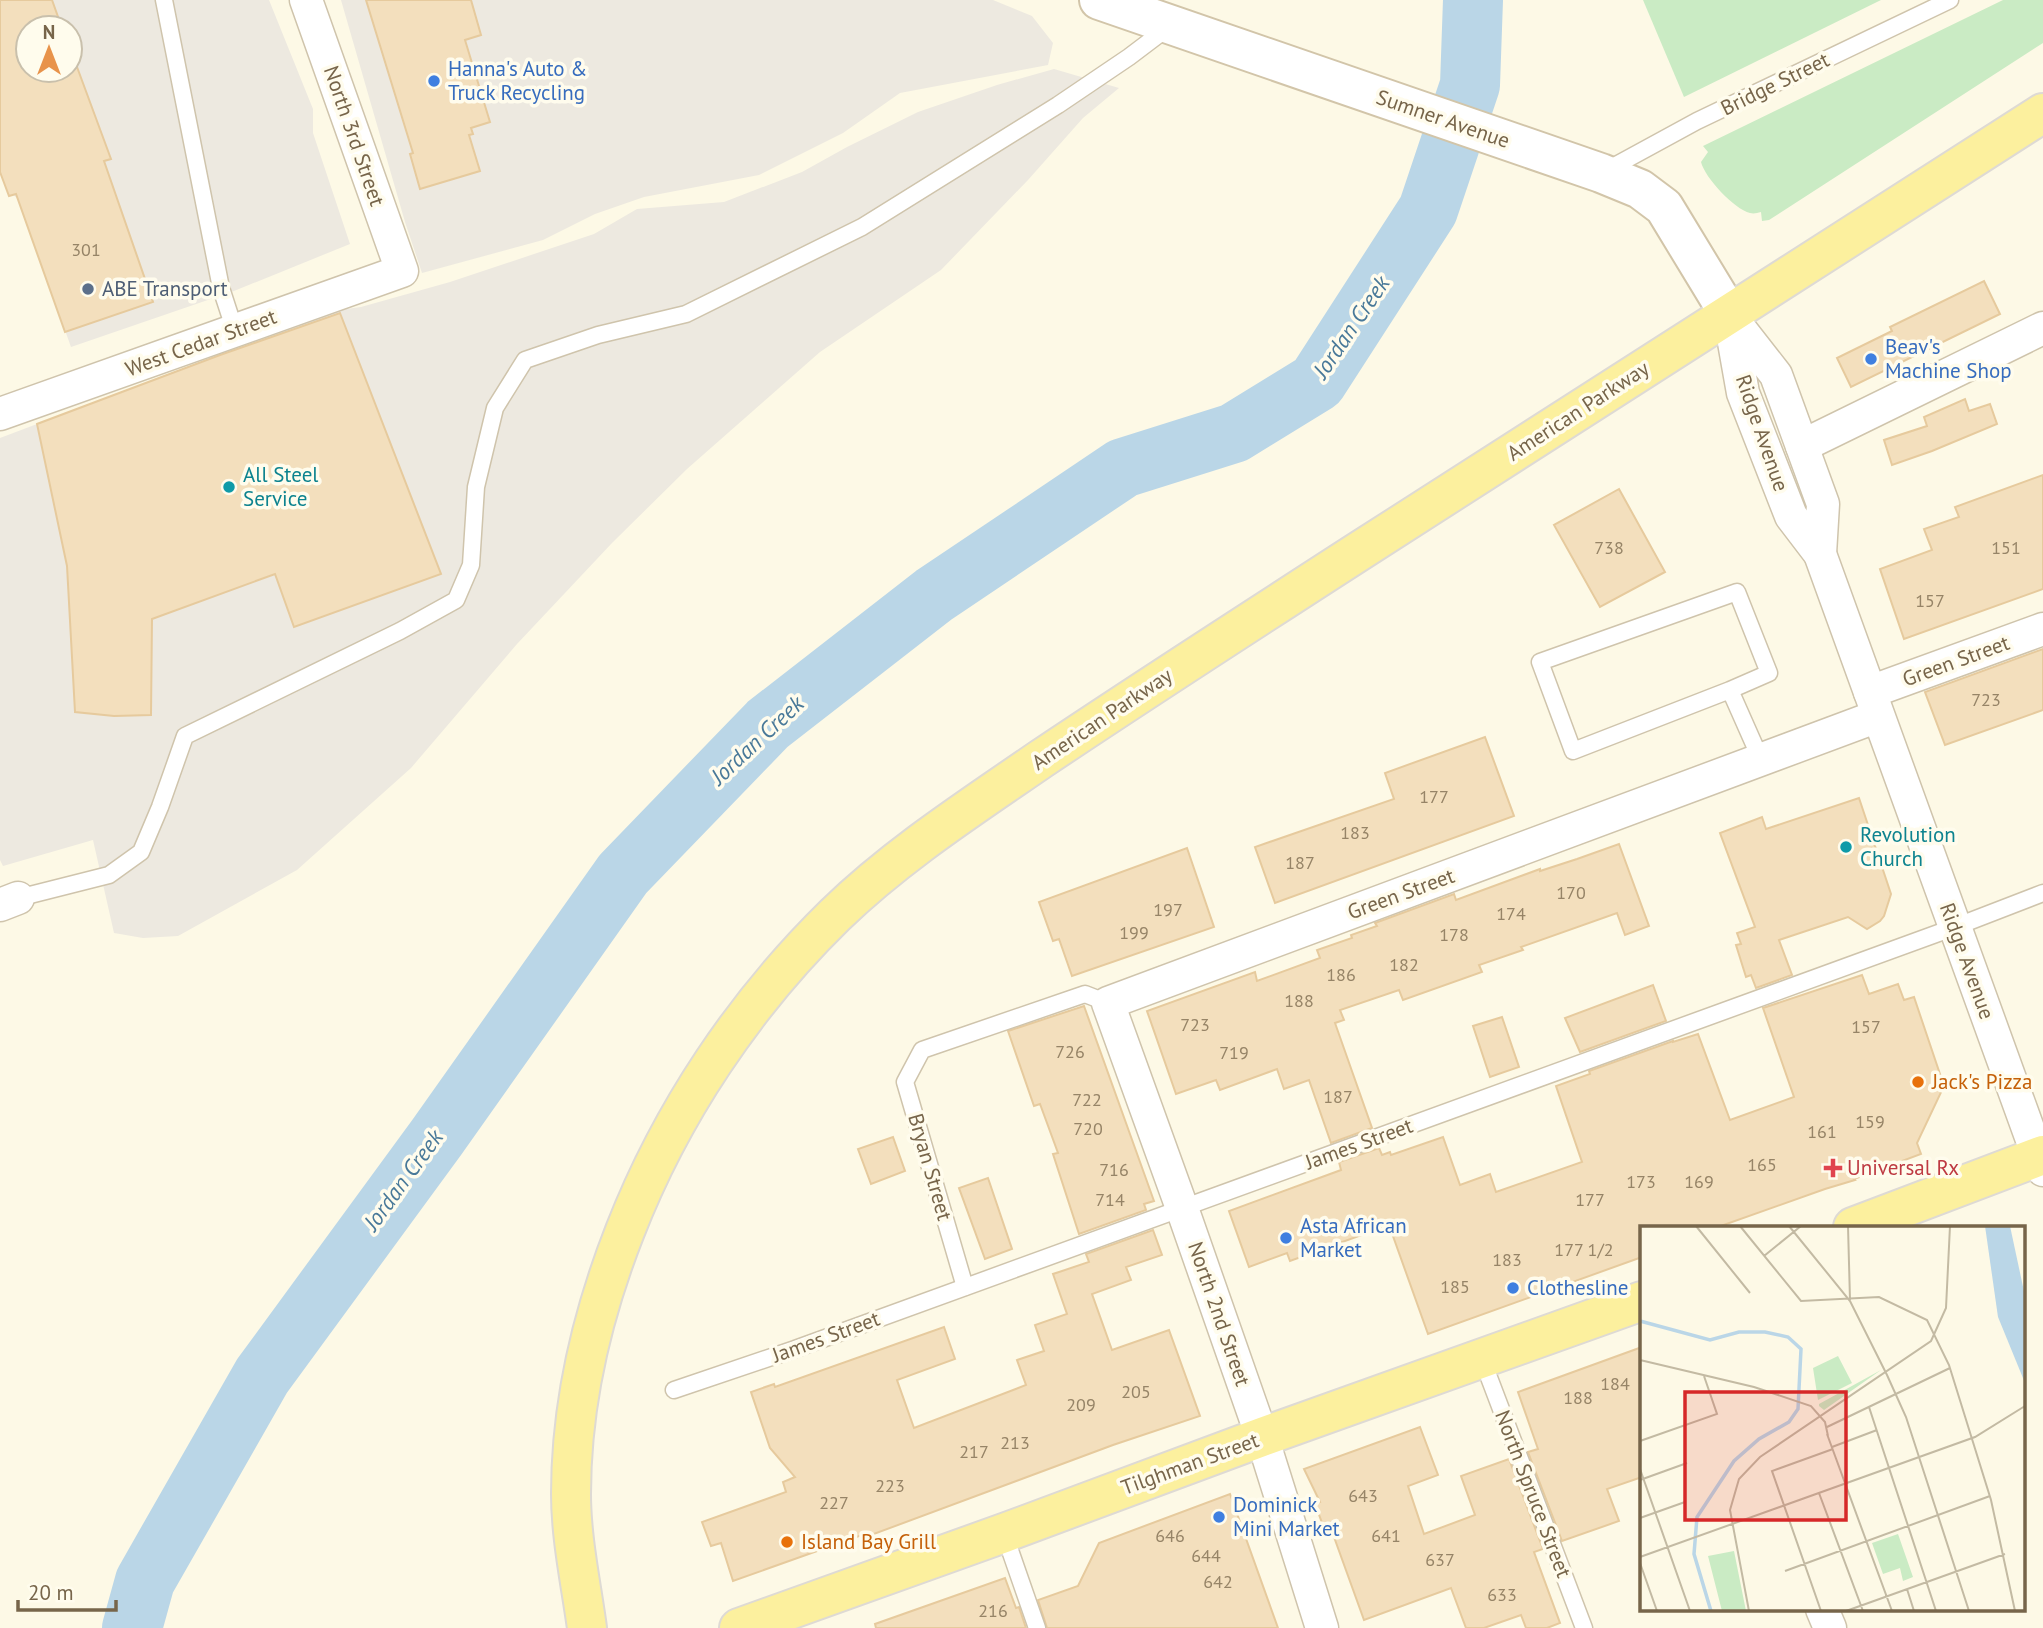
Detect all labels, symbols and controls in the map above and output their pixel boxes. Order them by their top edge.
north arrow [14,14,84,84]
text: N [43,20,55,44]
street label: Bridge Street [1716,46,1834,121]
place label: Hanna's Auto & Truck Recycling [448,55,587,106]
street label: North 3rd Street [318,62,391,209]
marker: Hanna's Auto & Truck Recycling [426,73,442,89]
street label: Sumner Avenue [1373,83,1513,154]
house number: 301 [71,238,101,261]
water label: Jordan Creek [1305,269,1396,385]
place label: ABE Transport [102,275,228,302]
marker: ABE Transport [80,281,96,297]
street label: West Cedar Street [122,303,280,382]
place label: Beav's Machine Shop [1885,333,2012,384]
marker: Beav's Machine Shop [1863,351,1879,367]
street label: American Parkway [1502,354,1654,467]
street label: Ridge Avenue [1730,371,1795,495]
place label: All Steel Service [243,461,318,512]
marker: All Steel Service [221,479,237,495]
house number: 738 [1594,536,1624,559]
house number: 151 [1991,536,2021,559]
house number: 157 [1915,589,1945,612]
street label: Green Street [1899,629,2013,692]
street label: American Parkway [1026,661,1177,776]
water label: Jordan Creek [702,688,811,792]
house number: 723 [1971,688,2001,711]
house number: 177 [1419,785,1449,808]
house number: 183 [1340,821,1370,844]
place label: Revolution Church [1860,821,1956,872]
marker: Revolution Church [1838,839,1854,855]
house number: 187 [1285,851,1315,874]
street label: Green Street [1344,862,1458,925]
house number: 170 [1556,881,1586,904]
house number: 197 [1153,898,1183,921]
street label: Ridge Avenue [1934,899,2001,1023]
house number: 174 [1496,902,1526,925]
house number: 199 [1119,921,1149,944]
house number: 178 [1439,923,1469,946]
house number: 182 [1389,953,1419,976]
house number: 186 [1326,963,1356,986]
house number: 188 [1284,989,1314,1012]
house number: 723 [1180,1013,1210,1036]
house number: 157 [1851,1015,1881,1038]
house number: 726 [1055,1040,1085,1063]
house number: 719 [1219,1041,1249,1064]
place label: Jack's Pizza [1931,1068,2032,1095]
marker: Jack's Pizza [1910,1074,1926,1090]
house number: 187 [1323,1085,1353,1108]
house number: 722 [1072,1088,1102,1111]
street label: Bryan Street [902,1110,959,1224]
house number: 159 [1855,1110,1885,1133]
street label: James Street [1300,1112,1416,1176]
house number: 720 [1073,1117,1103,1140]
house number: 161 [1807,1120,1837,1143]
water label: Jordan Creek [355,1122,450,1237]
house number: 165 [1747,1153,1777,1176]
place label: Universal Rx [1847,1154,1959,1181]
house number: 716 [1099,1158,1129,1181]
marker: Universal Rx [1825,1160,1841,1176]
house number: 173 [1626,1170,1656,1193]
house number: 169 [1684,1170,1714,1193]
house number: 714 [1095,1188,1125,1211]
house number: 177 [1575,1188,1605,1211]
place label: Asta African Market [1300,1212,1407,1263]
inset map [1640,1226,2025,1610]
marker: Asta African Market [1278,1230,1294,1246]
street label: North 2nd Street [1182,1238,1257,1390]
house number: 177 1/2 [1554,1238,1614,1261]
house number: 183 [1492,1248,1522,1271]
place label: Clothesline [1527,1274,1628,1301]
house number: 185 [1440,1275,1470,1298]
marker: Clothesline [1505,1280,1521,1296]
street label: James Street [767,1305,883,1369]
house number: 184 [1600,1372,1630,1395]
house number: 205 [1121,1380,1151,1403]
house number: 188 [1563,1386,1593,1409]
house number: 209 [1066,1393,1096,1416]
street label: North Spruce Street [1489,1406,1578,1581]
street label: Tilghman Street [1117,1426,1262,1501]
house number: 213 [1000,1431,1030,1454]
house number: 217 [959,1440,989,1463]
house number: 223 [875,1474,905,1497]
house number: 643 [1348,1484,1378,1507]
house number: 227 [819,1491,849,1514]
place label: Dominick Mini Market [1233,1491,1340,1542]
marker: Dominick Mini Market [1211,1509,1227,1525]
house number: 646 [1155,1524,1185,1547]
house number: 641 [1371,1524,1401,1547]
place label: Island Bay Grill [801,1528,936,1555]
marker: Island Bay Grill [779,1534,795,1550]
house number: 644 [1191,1544,1221,1567]
house number: 637 [1425,1548,1455,1571]
scale bar [18,1568,116,1612]
house number: 642 [1203,1570,1233,1593]
text: 20 m [28,1579,74,1606]
house number: 633 [1487,1583,1517,1606]
house number: 216 [978,1599,1008,1622]

